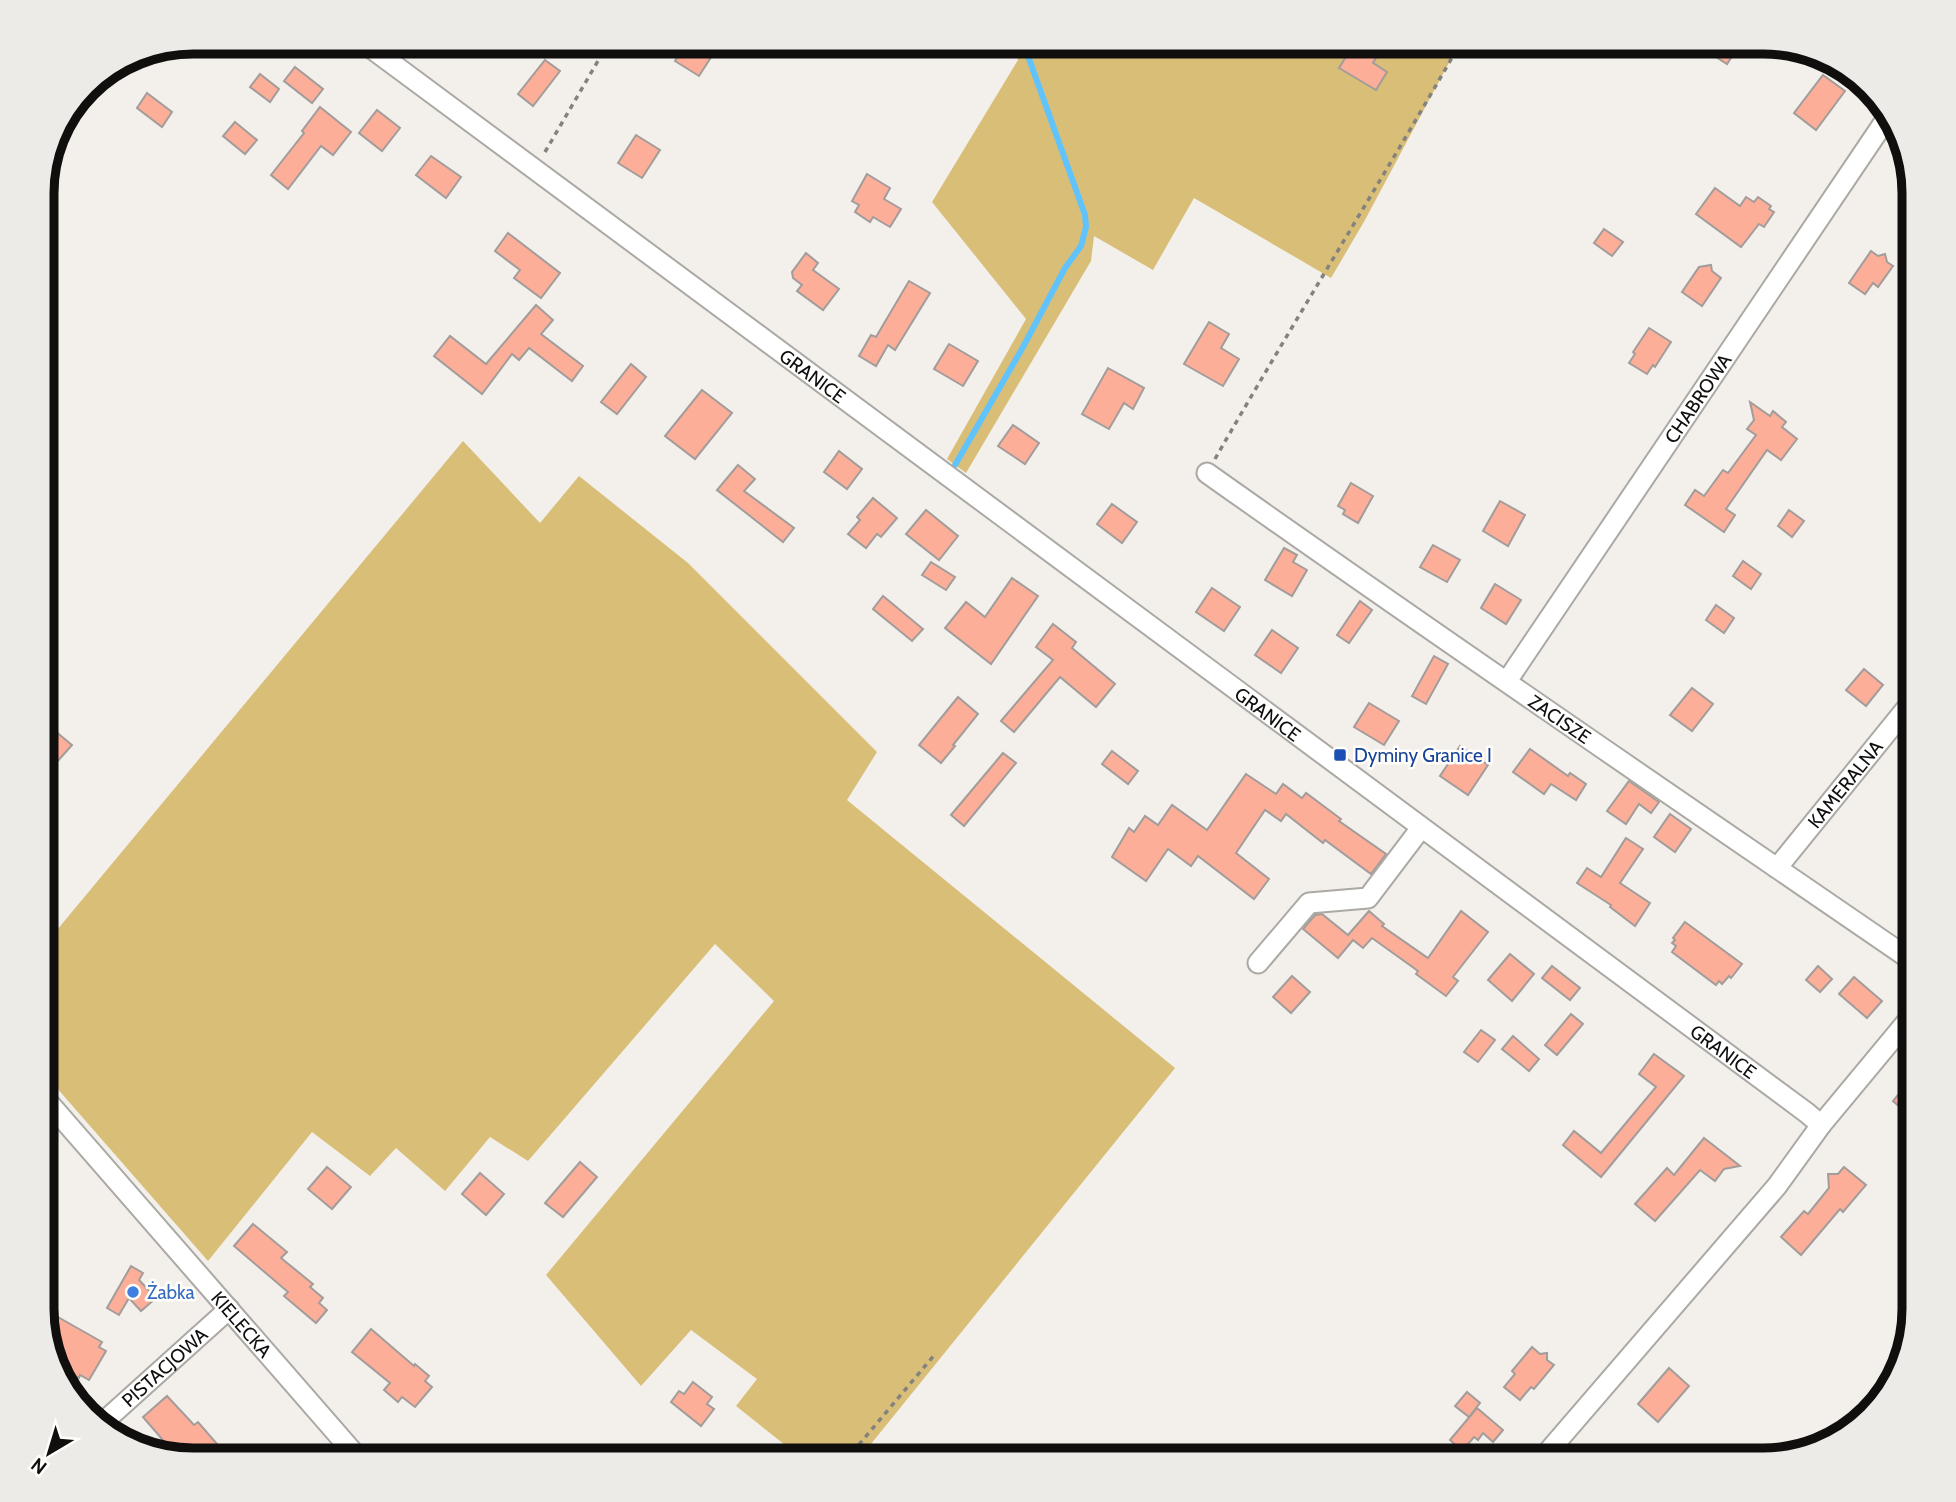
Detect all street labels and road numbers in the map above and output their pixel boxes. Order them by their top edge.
street label: GRANICE [775,344,850,408]
street label: CHABROWA [1660,349,1737,448]
street label: GRANICE [1230,682,1305,746]
street label: ZACISZE [1524,690,1595,749]
street label: KAMERALNA [1803,736,1888,833]
street label: GRANICE [1686,1020,1761,1084]
street label: KIELECKA [206,1287,277,1363]
street label: PISTACJOWA [117,1323,213,1412]

